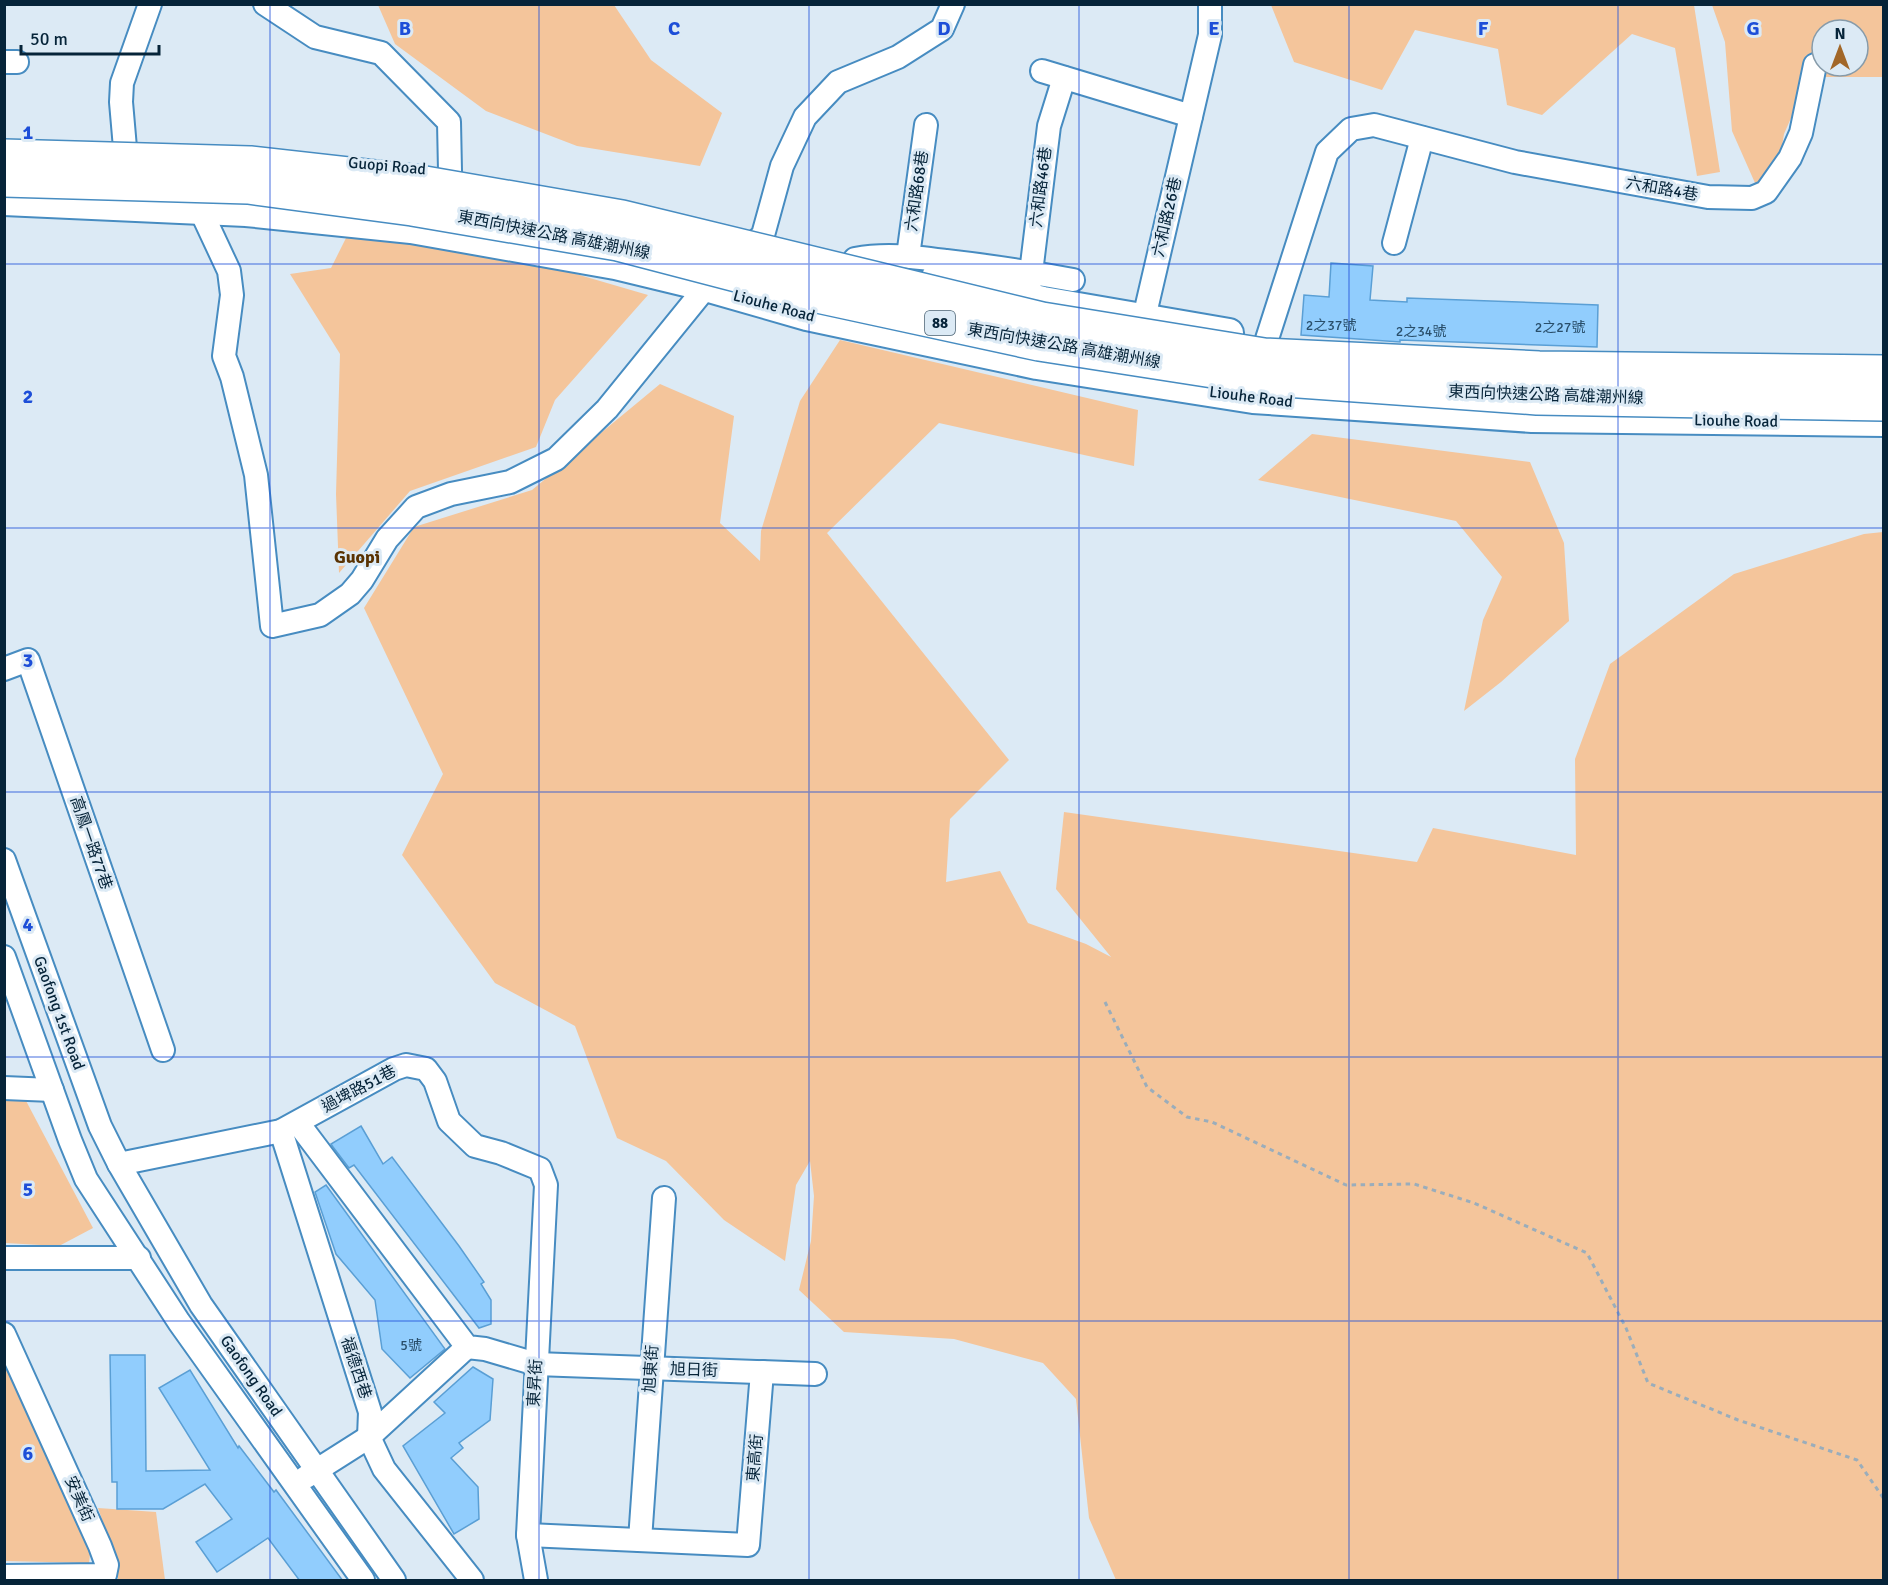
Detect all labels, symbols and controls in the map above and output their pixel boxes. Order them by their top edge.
text: B [399,16,411,41]
text: C [668,16,680,41]
text: D [937,16,951,41]
text: E [1208,16,1220,41]
text: F [1478,16,1489,41]
text: G [1746,16,1760,41]
scale bar [21,18,159,56]
north arrow [1810,18,1870,78]
text: N [1834,24,1846,44]
text: 50 m [30,28,68,50]
text: 1 [23,120,34,145]
street label: 六和路46巷 [1026,145,1056,229]
street label: 六和路68巷 [901,149,933,233]
street label: Guopi Road [347,153,427,179]
street label: 六和路4巷 [1624,173,1700,205]
street label: 六和路26巷 [1148,175,1186,259]
street label: 東西向快速公路 高雄潮州線 [456,207,652,263]
street label: Liouhe Road [731,285,817,327]
road number: 88 [925,311,955,335]
house number: 2之37號 [1306,317,1356,334]
street label: 東西向快速公路 高雄潮州線 [966,319,1162,373]
house number: 2之27號 [1535,319,1585,336]
house number: 2之34號 [1396,323,1446,340]
street label: Liouhe Road [1208,382,1294,412]
street label: 東西向快速公路 高雄潮州線 [1448,382,1644,408]
text: 2 [23,384,33,409]
street label: Liouhe Road [1694,410,1778,432]
district label: Guopi [334,546,380,568]
text: 3 [23,648,33,673]
street label: 高鳳一路77巷 [66,794,116,892]
text: 4 [23,912,34,937]
street label: Gaofong 1st Road [29,953,89,1073]
street label: 過埤路51巷 [318,1061,400,1117]
text: 5 [23,1177,33,1202]
street label: Gaofong Road [216,1331,286,1421]
street label: 福德西巷 [337,1334,375,1402]
house number: 5號 [400,1337,422,1354]
street label: 旭東街 [639,1344,663,1394]
street label: 東昇街 [524,1359,546,1407]
street label: 旭日街 [670,1359,718,1381]
street label: 東高街 [743,1433,767,1483]
text: 6 [23,1441,34,1466]
street label: 安美街 [60,1473,98,1525]

